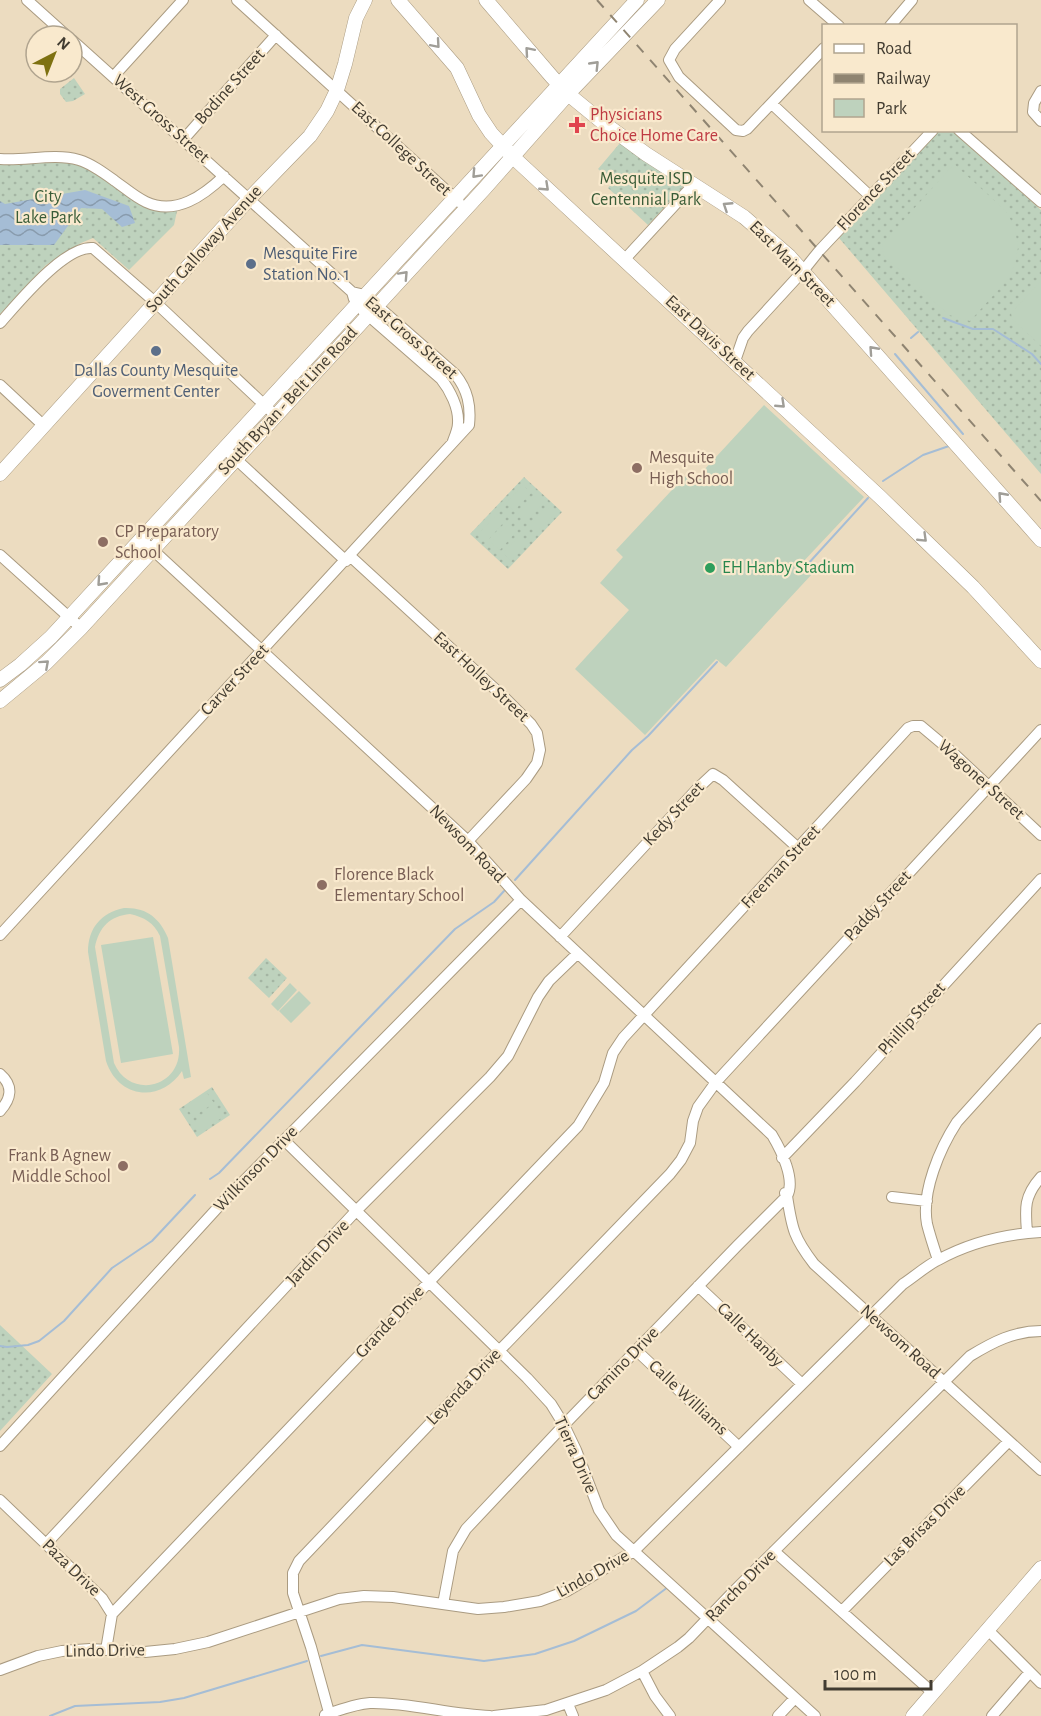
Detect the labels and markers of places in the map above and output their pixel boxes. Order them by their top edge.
place label: Physicians Choice Home Care [590,106,718,145]
marker: Physicians Choice Home Care [568,116,586,134]
place label: Mesquite Fire Station No. 1 [263,245,358,284]
marker: Mesquite Fire Station No. 1 [244,257,258,271]
marker: Dallas County Mesquite Goverment Center [149,344,163,358]
place label: Dallas County Mesquite Goverment Center [74,362,238,401]
place label: Mesquite High School [649,449,733,488]
marker: Mesquite High School [630,461,644,475]
place label: CP Preparatory School [115,523,219,562]
marker: CP Preparatory School [96,535,110,549]
place label: EH Hanby Stadium [722,559,855,577]
marker: EH Hanby Stadium [703,561,717,575]
place label: Florence Black Elementary School [334,866,465,905]
marker: Florence Black Elementary School [315,878,329,892]
place label: Frank B Agnew Middle School [8,1147,111,1186]
marker: Frank B Agnew Middle School [116,1159,130,1173]

